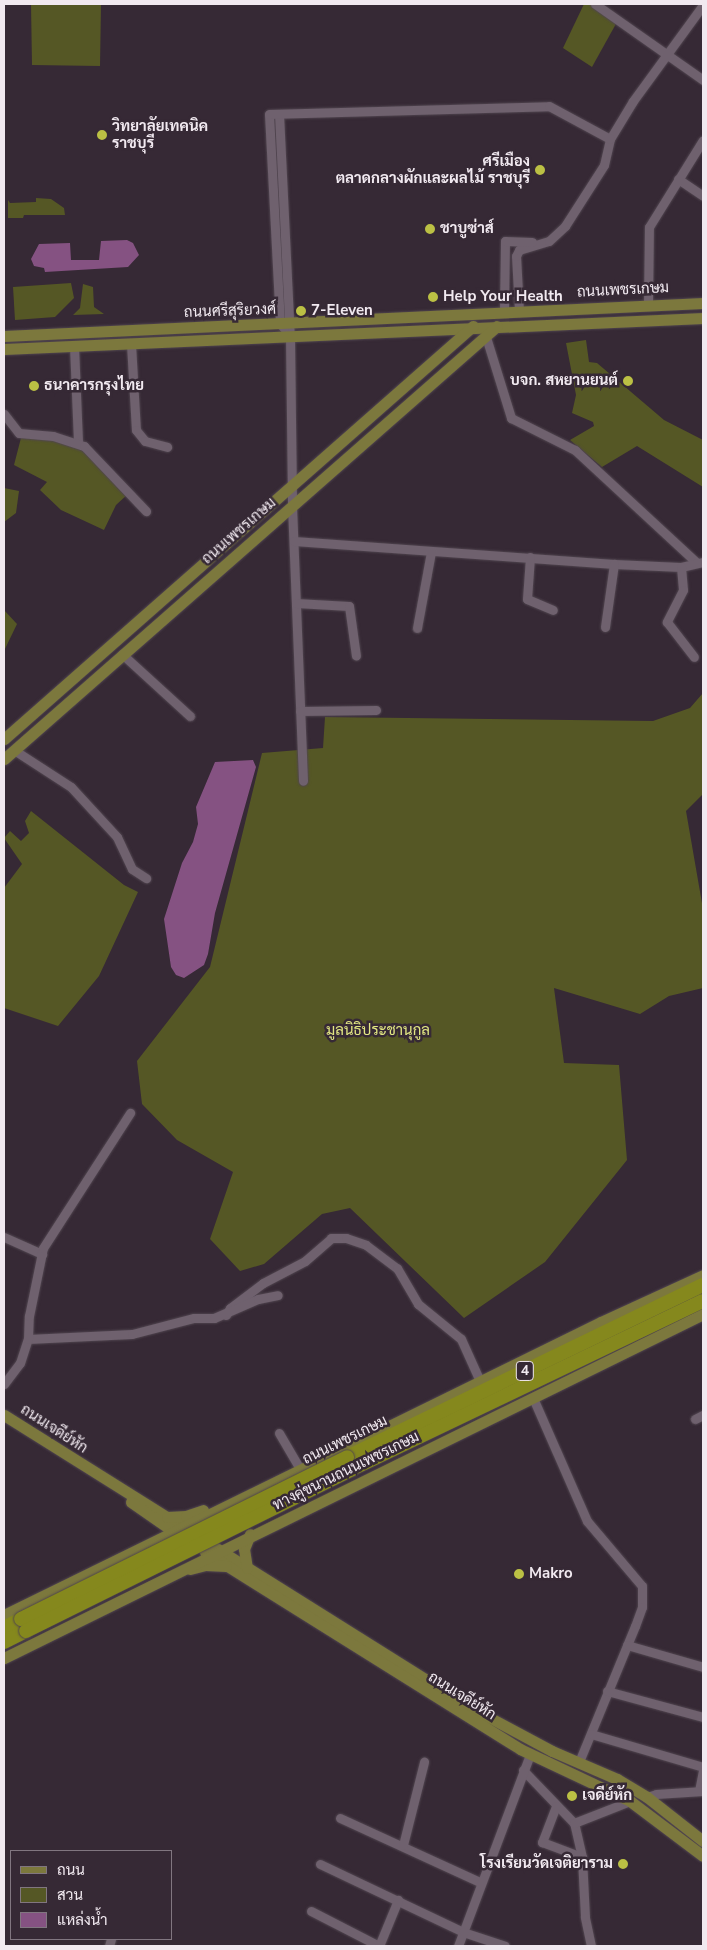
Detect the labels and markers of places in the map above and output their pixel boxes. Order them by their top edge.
place label: วิทยาลัยเทคนิค ราชบุรี [112,117,208,152]
marker: วิทยาลัยเทคนิค ราชบุรี [96,129,108,141]
place label: ศรีเมือง ตลาดกลางผักและผลไม้ ราชบุรี [336,152,530,187]
marker: ศรีเมือง ตลาดกลางผักและผลไม้ ราชบุรี [534,164,546,176]
place label: ชาบูซ่าส์ [440,220,494,238]
marker: ชาบูซ่าส์ [424,223,436,235]
place label: Help Your Health [443,288,563,306]
marker: Help Your Health [427,291,439,303]
place label: 7-Eleven [311,302,373,320]
marker: 7-Eleven [295,305,307,317]
place label: บจก. สหยานยนต์ [510,372,618,390]
marker: บจก. สหยานยนต์ [622,375,634,387]
place label: ธนาคารกรุงไทย [44,377,144,395]
marker: ธนาคารกรุงไทย [28,380,40,392]
place label: Makro [529,1565,573,1583]
marker: Makro [513,1568,525,1580]
place label: เจดีย์หัก [582,1787,632,1805]
marker: เจดีย์หัก [566,1790,578,1802]
place label: โรงเรียนวัดเจติยาราม [480,1855,613,1873]
marker: โรงเรียนวัดเจติยาราม [617,1858,629,1870]

